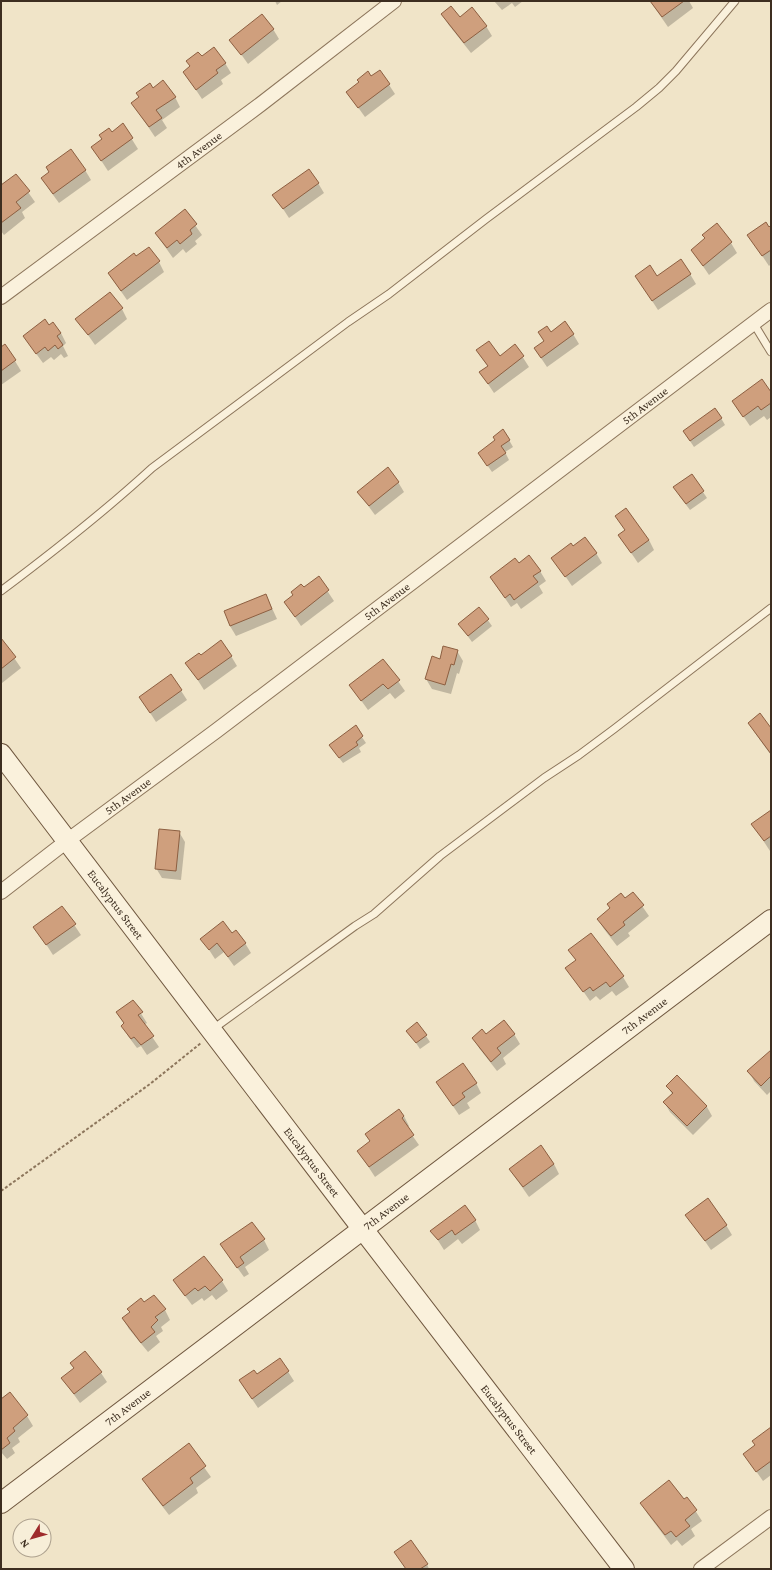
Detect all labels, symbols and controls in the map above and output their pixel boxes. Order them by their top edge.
street label: 4th Avenue [173,129,224,172]
street label: 5th Avenue [619,384,671,427]
street label: 5th Avenue [361,580,412,623]
street label: 5th Avenue [102,775,154,818]
street label: Eucalyptus Street [85,867,147,943]
street label: 7th Avenue [619,994,670,1038]
street label: Eucalyptus Street [281,1125,343,1201]
street label: 7th Avenue [360,1190,412,1233]
street label: Eucalyptus Street [478,1382,541,1458]
street label: 7th Avenue [102,1385,153,1429]
north arrow [12,1518,52,1558]
text: N [17,1537,31,1551]

